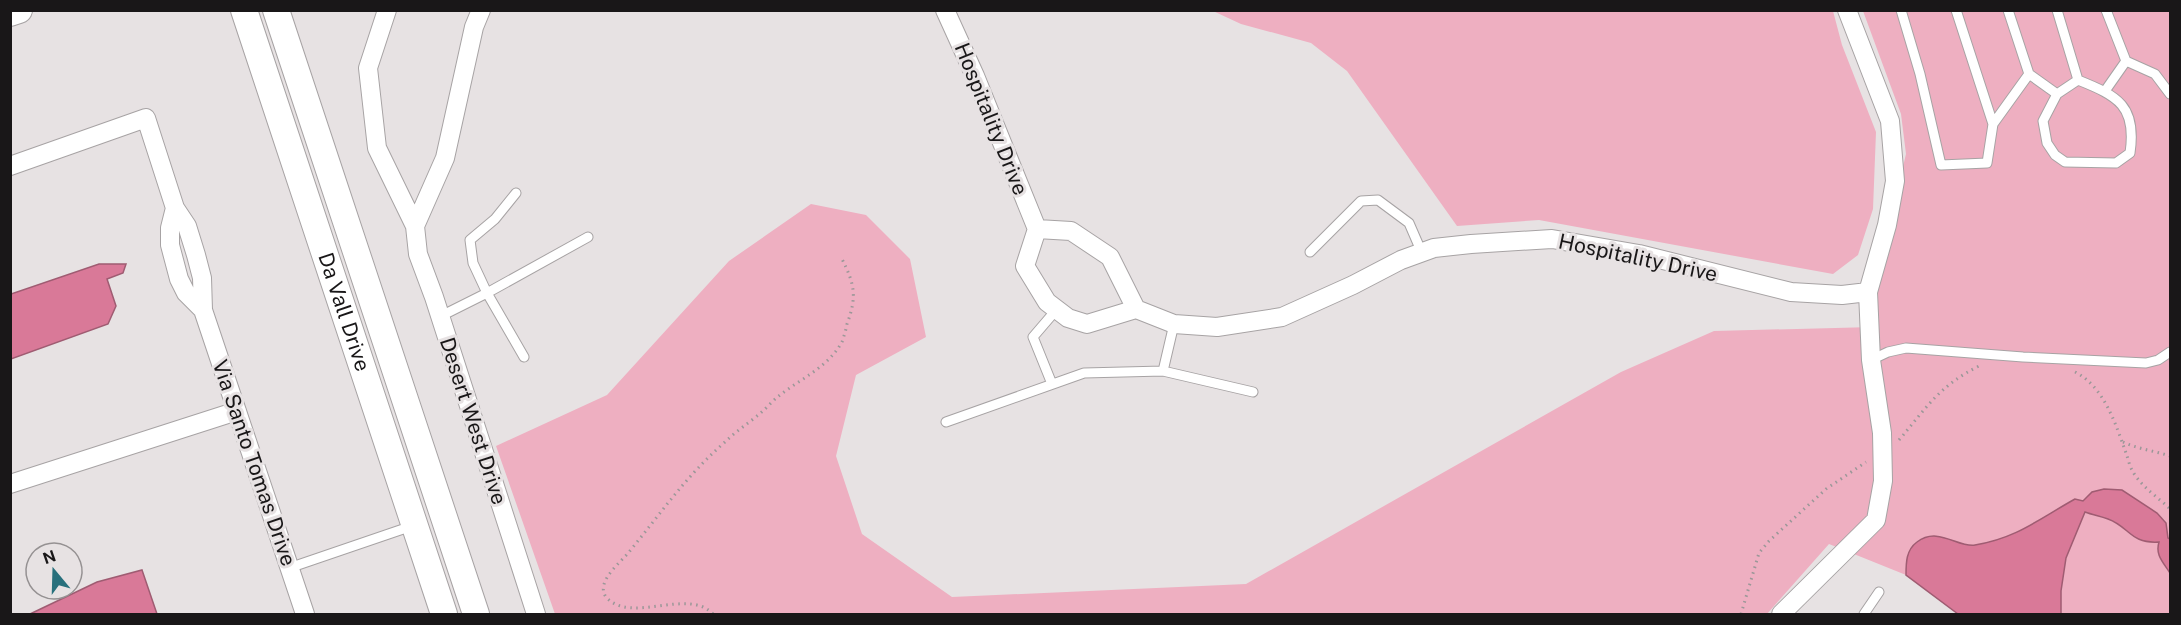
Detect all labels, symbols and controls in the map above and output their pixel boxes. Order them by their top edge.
street label: Hospitality Drive [950,39,1033,199]
street label: Hospitality Drive [1556,228,1720,287]
street label: Da Vall Drive [313,249,376,374]
street label: Desert West Drive [435,334,512,508]
street label: Via Santo Tomas Drive [207,356,302,569]
north arrow [24,541,84,601]
text: N [40,546,58,568]

